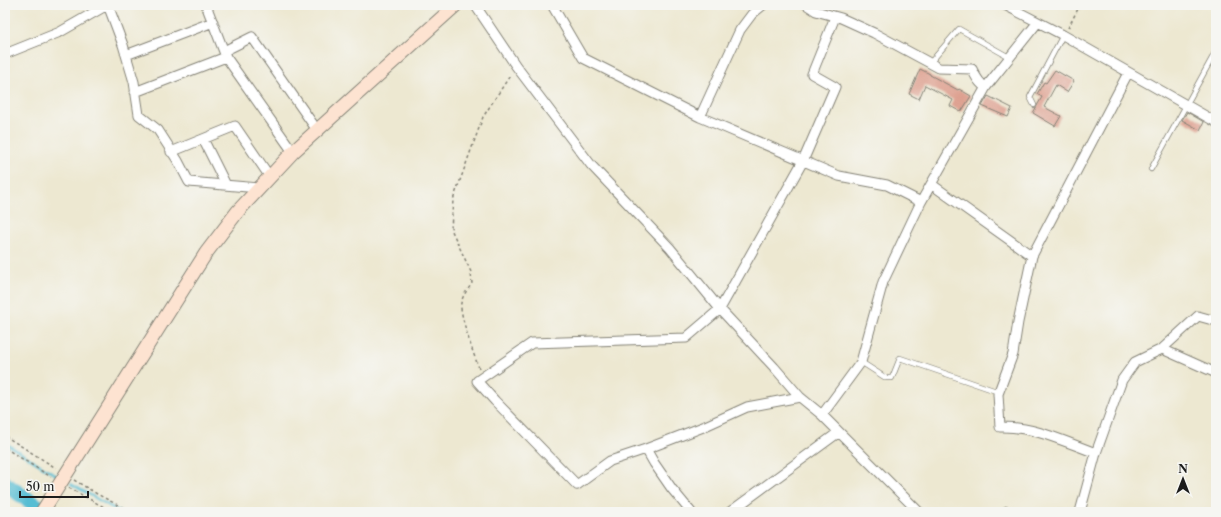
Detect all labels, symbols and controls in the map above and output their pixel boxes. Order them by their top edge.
north arrow [1163,459,1203,499]
text: N [1178,462,1188,476]
scale bar [20,473,88,499]
text: 50 m [26,479,55,494]

